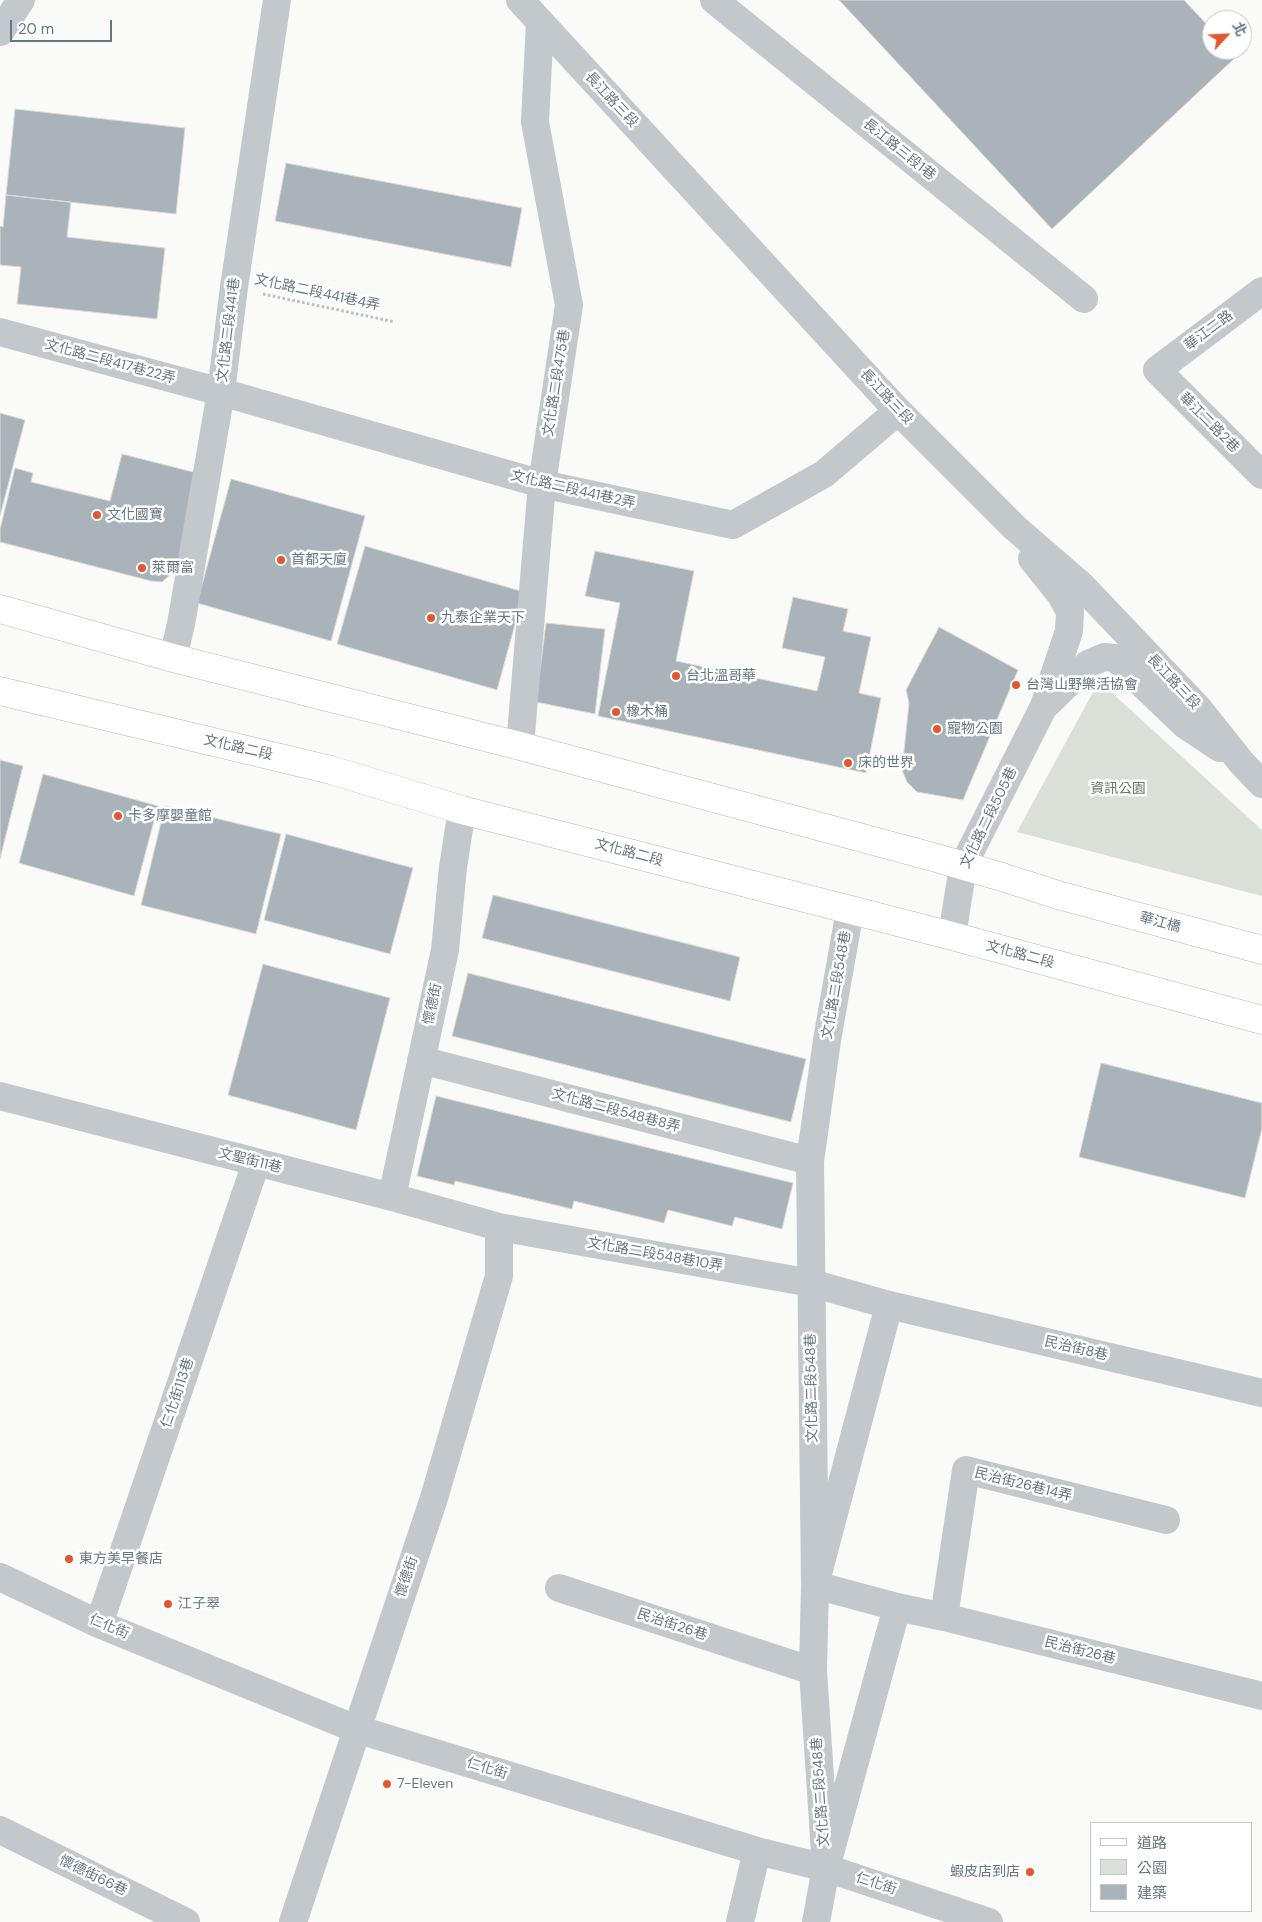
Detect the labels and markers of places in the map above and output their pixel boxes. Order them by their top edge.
place label: 文化國寶 [107,507,163,523]
marker: 文化國寶 [91,509,103,521]
place label: 首都天廈 [291,552,347,568]
marker: 首都天廈 [275,554,287,566]
place label: 萊爾富 [152,560,194,576]
marker: 萊爾富 [136,562,148,574]
place label: 九泰企業天下 [441,610,525,626]
marker: 九泰企業天下 [425,612,437,624]
place label: 台北溫哥華 [686,668,756,684]
marker: 台北溫哥華 [670,670,682,682]
place label: 台灣山野樂活協會 [1026,677,1138,693]
marker: 台灣山野樂活協會 [1010,679,1022,691]
place label: 橡木桶 [626,704,668,720]
marker: 橡木桶 [610,706,622,718]
place label: 寵物公園 [947,721,1003,737]
marker: 寵物公園 [931,723,943,735]
place label: 床的世界 [858,755,914,771]
marker: 床的世界 [842,757,854,769]
place label: 卡多摩嬰童館 [128,808,212,824]
marker: 卡多摩嬰童館 [112,810,124,822]
place label: 東方美早餐店 [79,1551,163,1567]
marker: 東方美早餐店 [63,1553,75,1565]
place label: 江子翠 [178,1596,220,1612]
marker: 江子翠 [162,1598,174,1610]
place label: 7-Eleven [397,1776,453,1792]
marker: 7-Eleven [381,1778,393,1790]
place label: 蝦皮店到店 [950,1864,1020,1880]
marker: 蝦皮店到店 [1024,1866,1036,1878]

